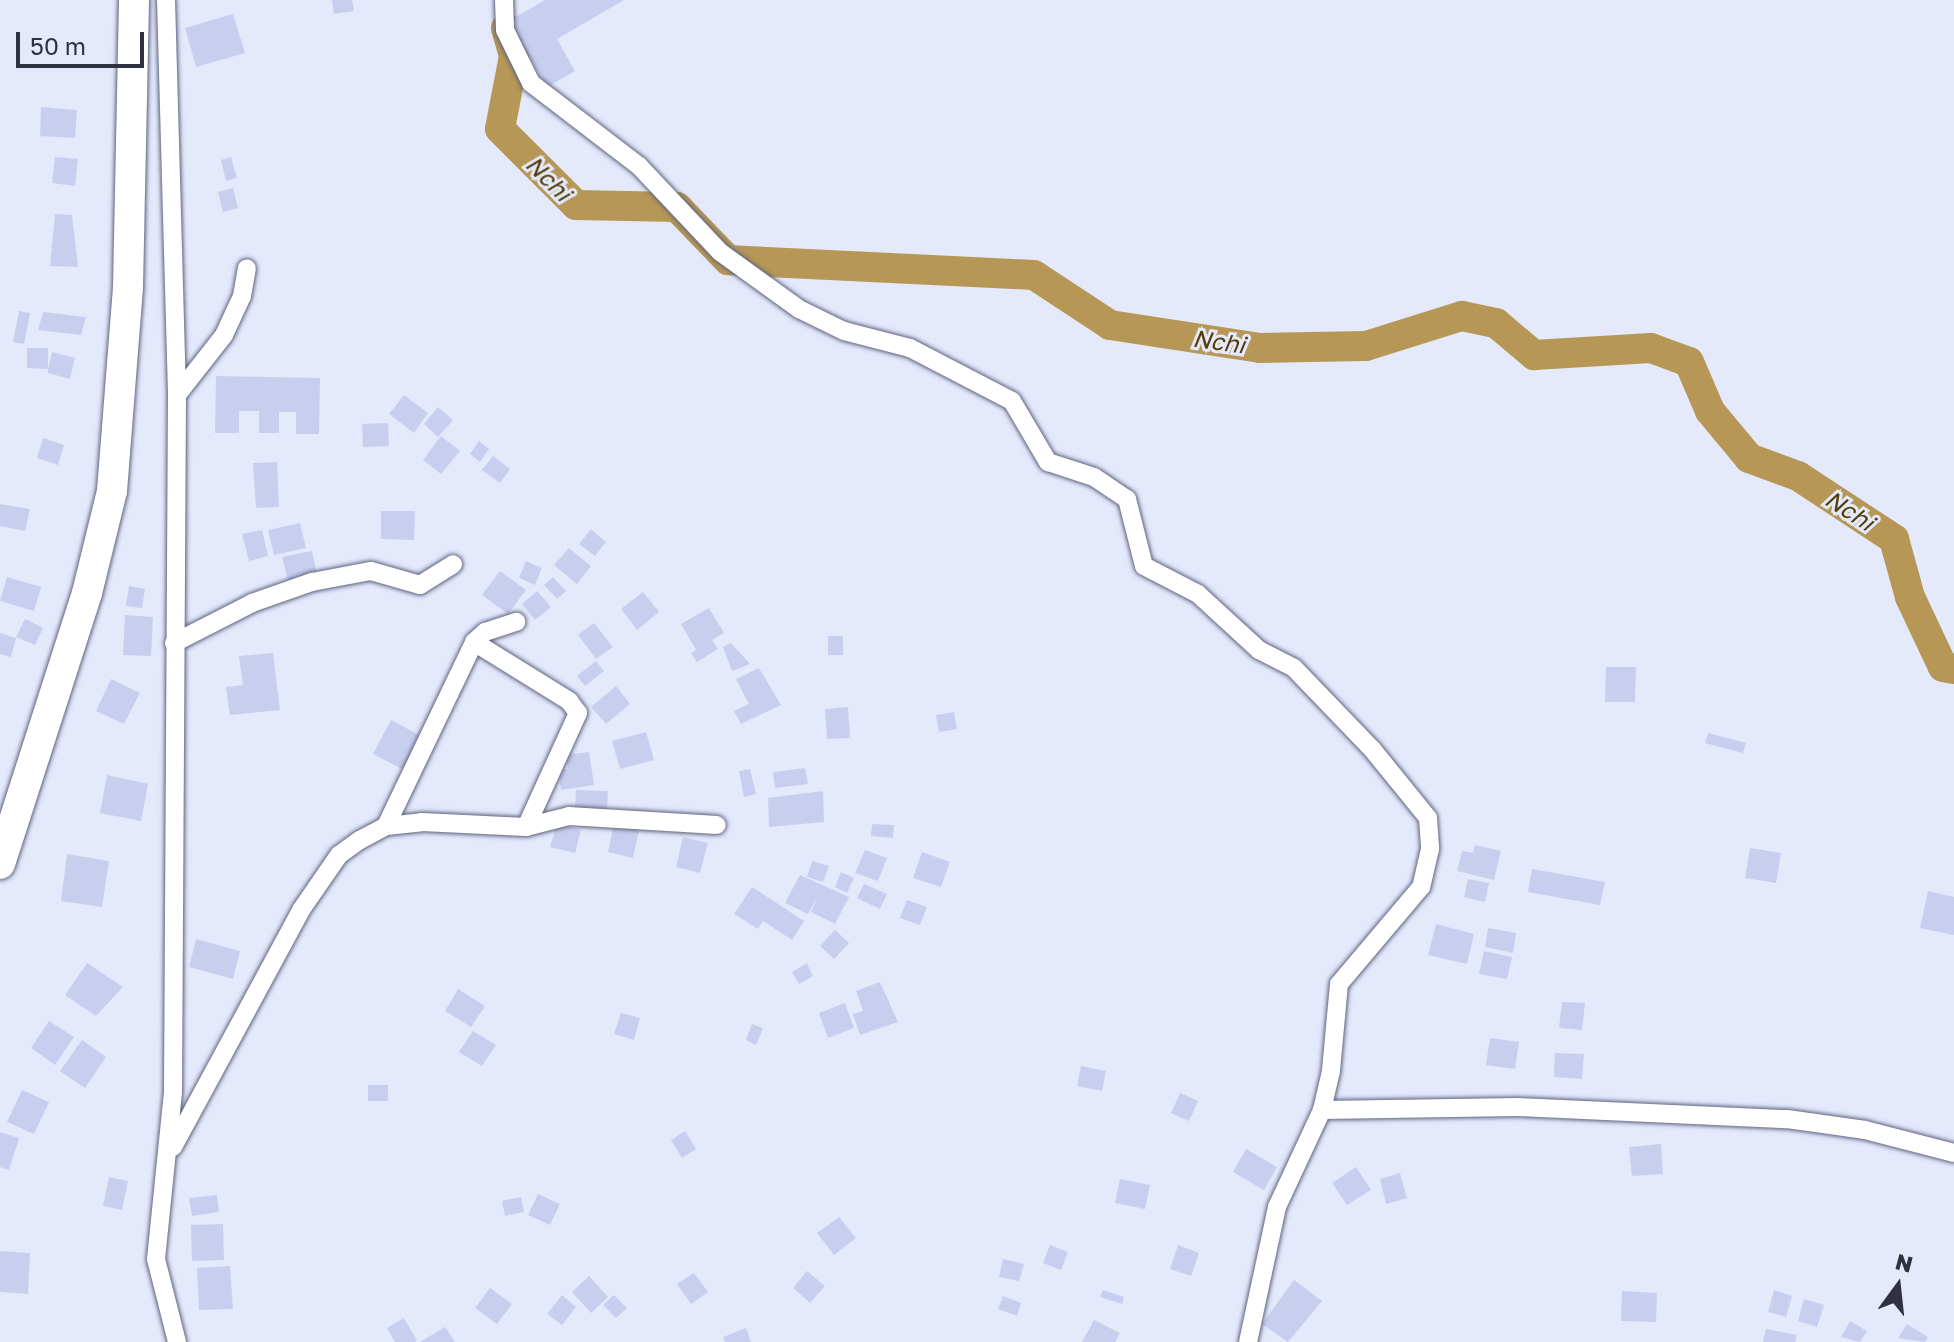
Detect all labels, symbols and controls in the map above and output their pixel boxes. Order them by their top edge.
scale bar [20,16,148,66]
text: 50 m [30,31,86,60]
water label: Nchi [520,149,578,207]
water label: Nchi [1191,323,1247,359]
water label: Nchi [1820,484,1880,536]
north arrow [1858,1246,1938,1326]
text: N [1893,1247,1916,1278]

